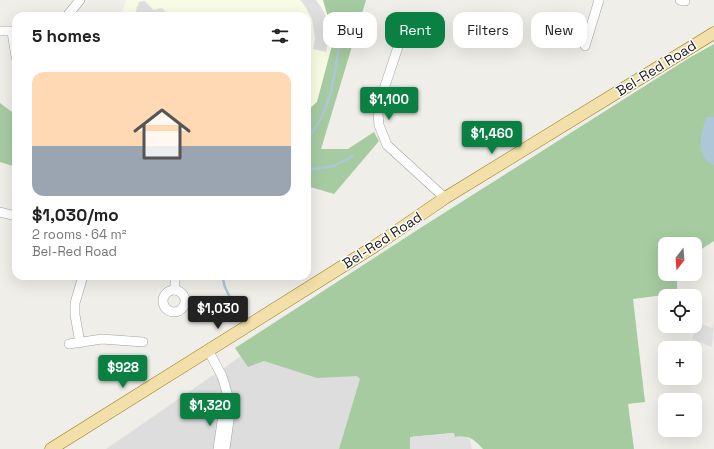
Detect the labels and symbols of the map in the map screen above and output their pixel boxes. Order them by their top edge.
street label: Bel-Red Road [612,36,700,100]
pin: $1,100 [356,87,422,121]
pin: $1,460 [459,121,525,155]
street label: Bel-Red Road [339,208,425,272]
north arrow [658,237,702,281]
pin: $1,030 [185,296,251,330]
pin: $928 [99,355,147,389]
pin: $1,320 [177,393,243,427]

